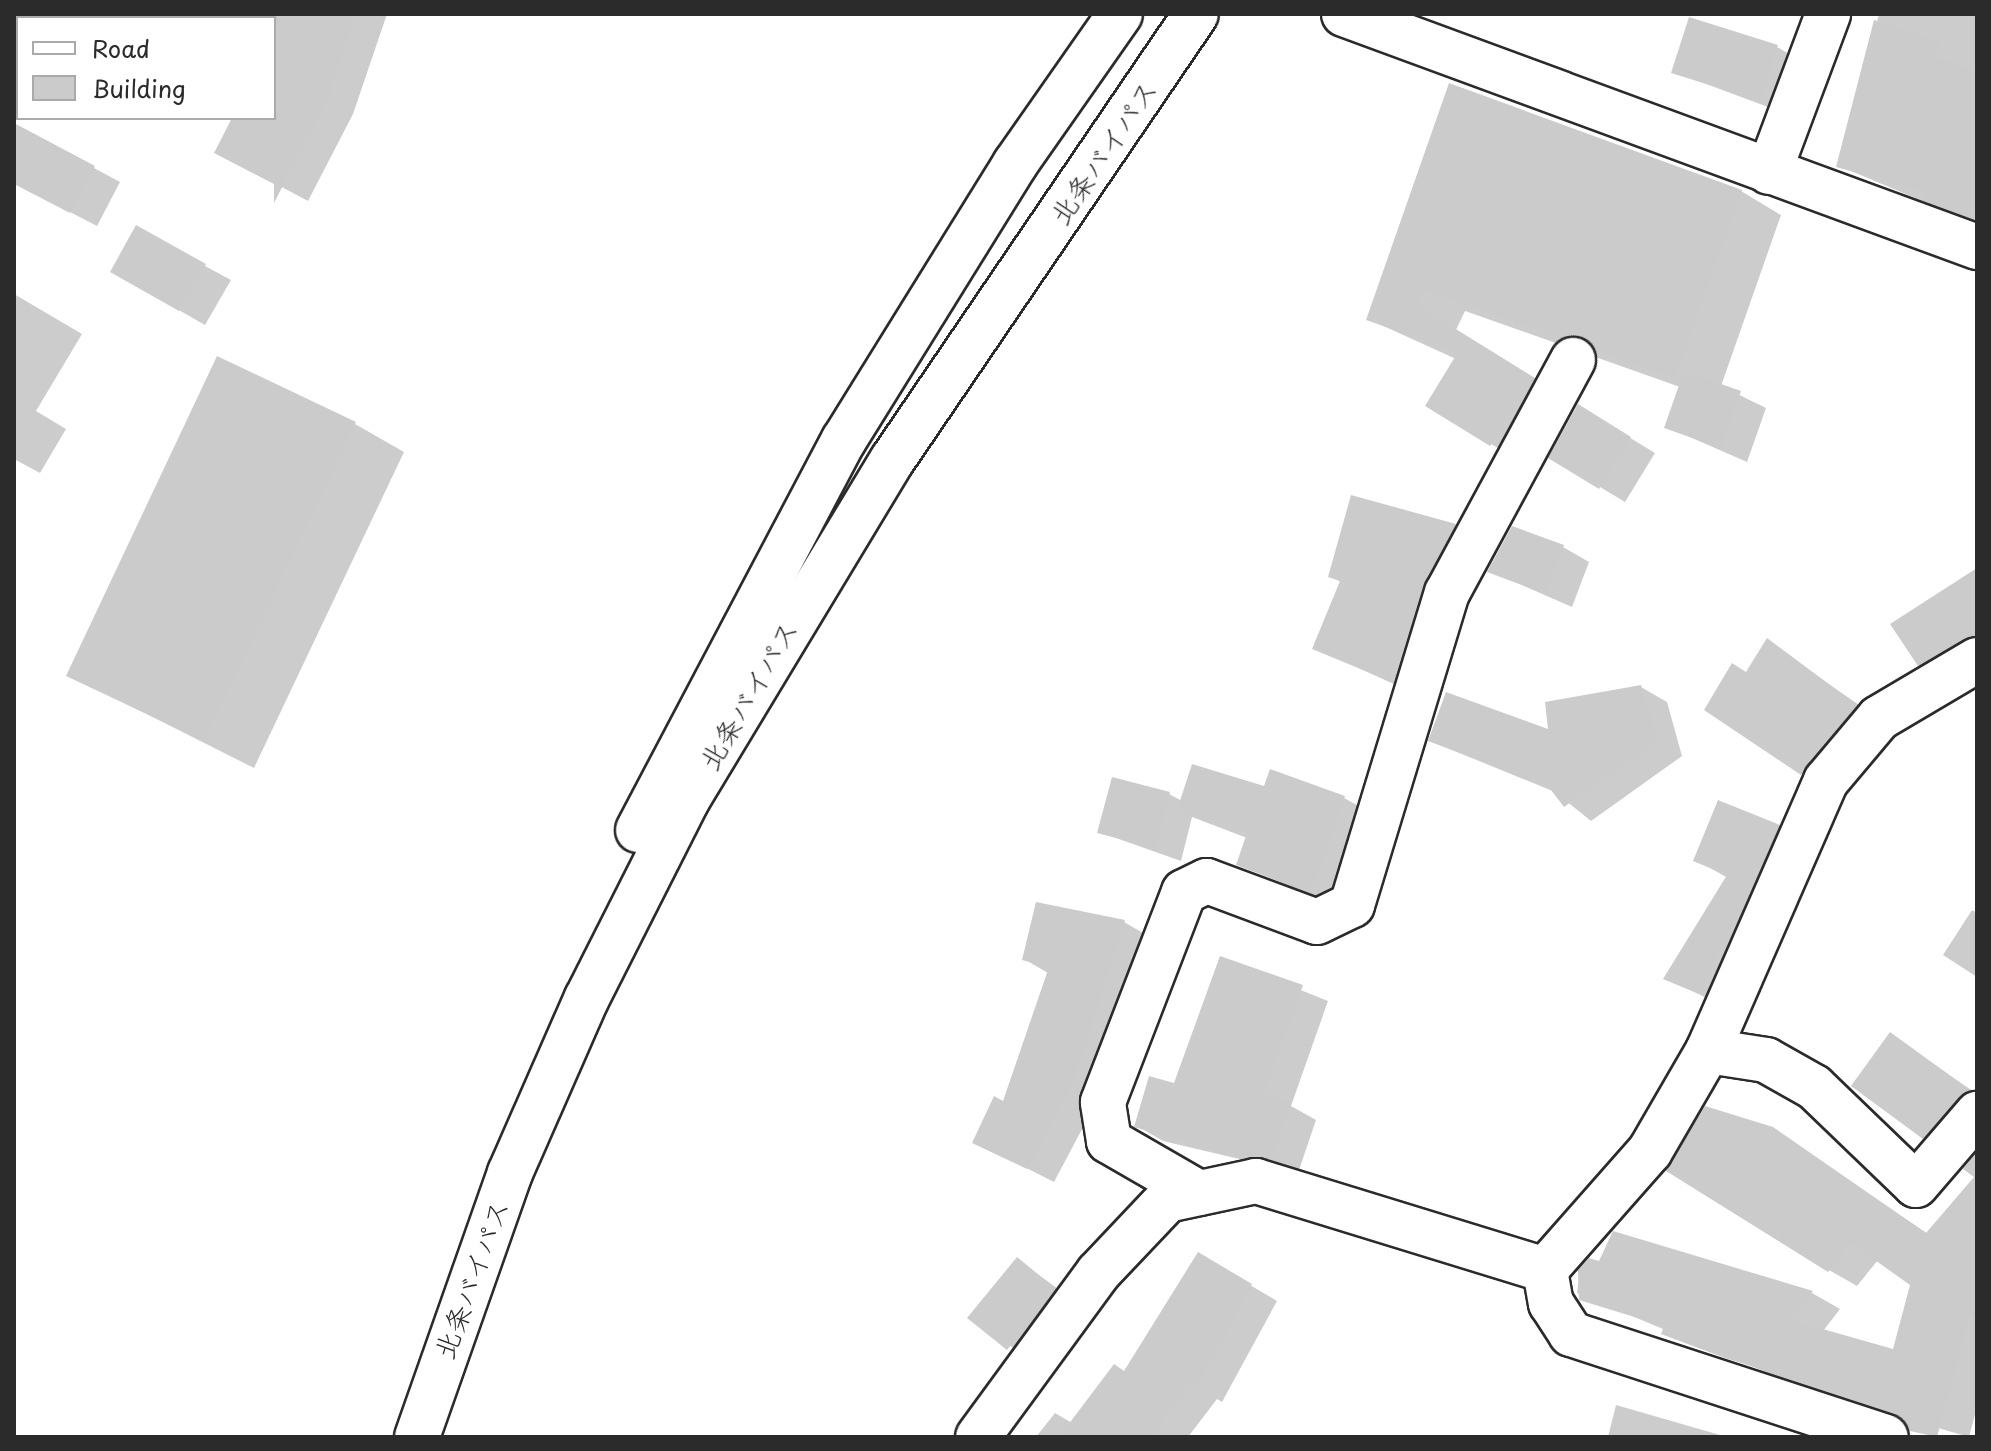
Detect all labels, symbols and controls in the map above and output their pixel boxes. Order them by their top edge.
legend [16,16,276,120]
text: Road [92,30,150,66]
text: Building [92,70,186,106]
street label: 北条バイパス [1042,73,1164,231]
street label: 北条バイパス [691,614,805,776]
street label: 北条バイパス [426,1194,516,1364]

